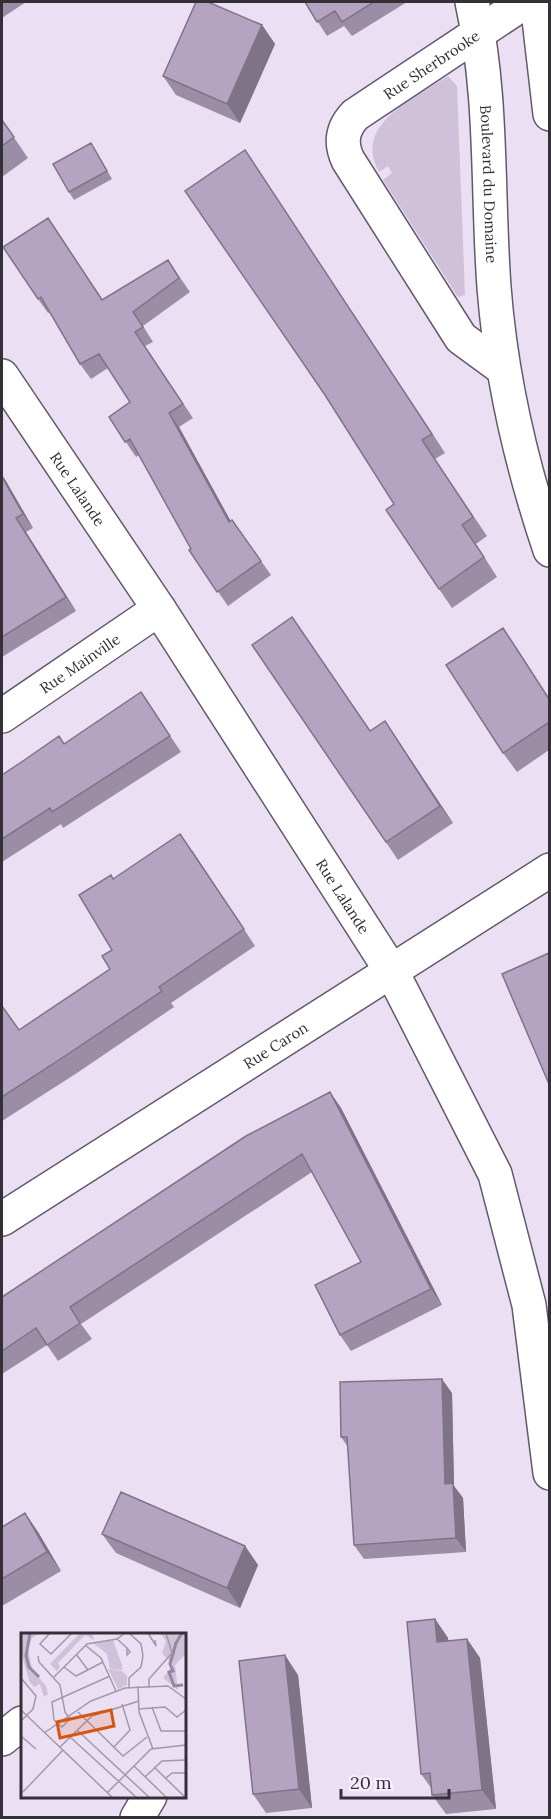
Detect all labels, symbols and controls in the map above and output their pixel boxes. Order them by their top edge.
street label: Rue Sherbrooke [380,26,483,103]
street label: Boulevard du Domaine [477,104,502,263]
street label: Rue Lalande [46,448,110,529]
street label: Rue Mainville [36,629,124,697]
street label: Rue Lalande [312,855,374,937]
street label: Rue Caron [239,1017,311,1073]
inset map [21,1633,186,1798]
scale bar [341,1762,449,1800]
text: 20 m [350,1771,392,1794]

